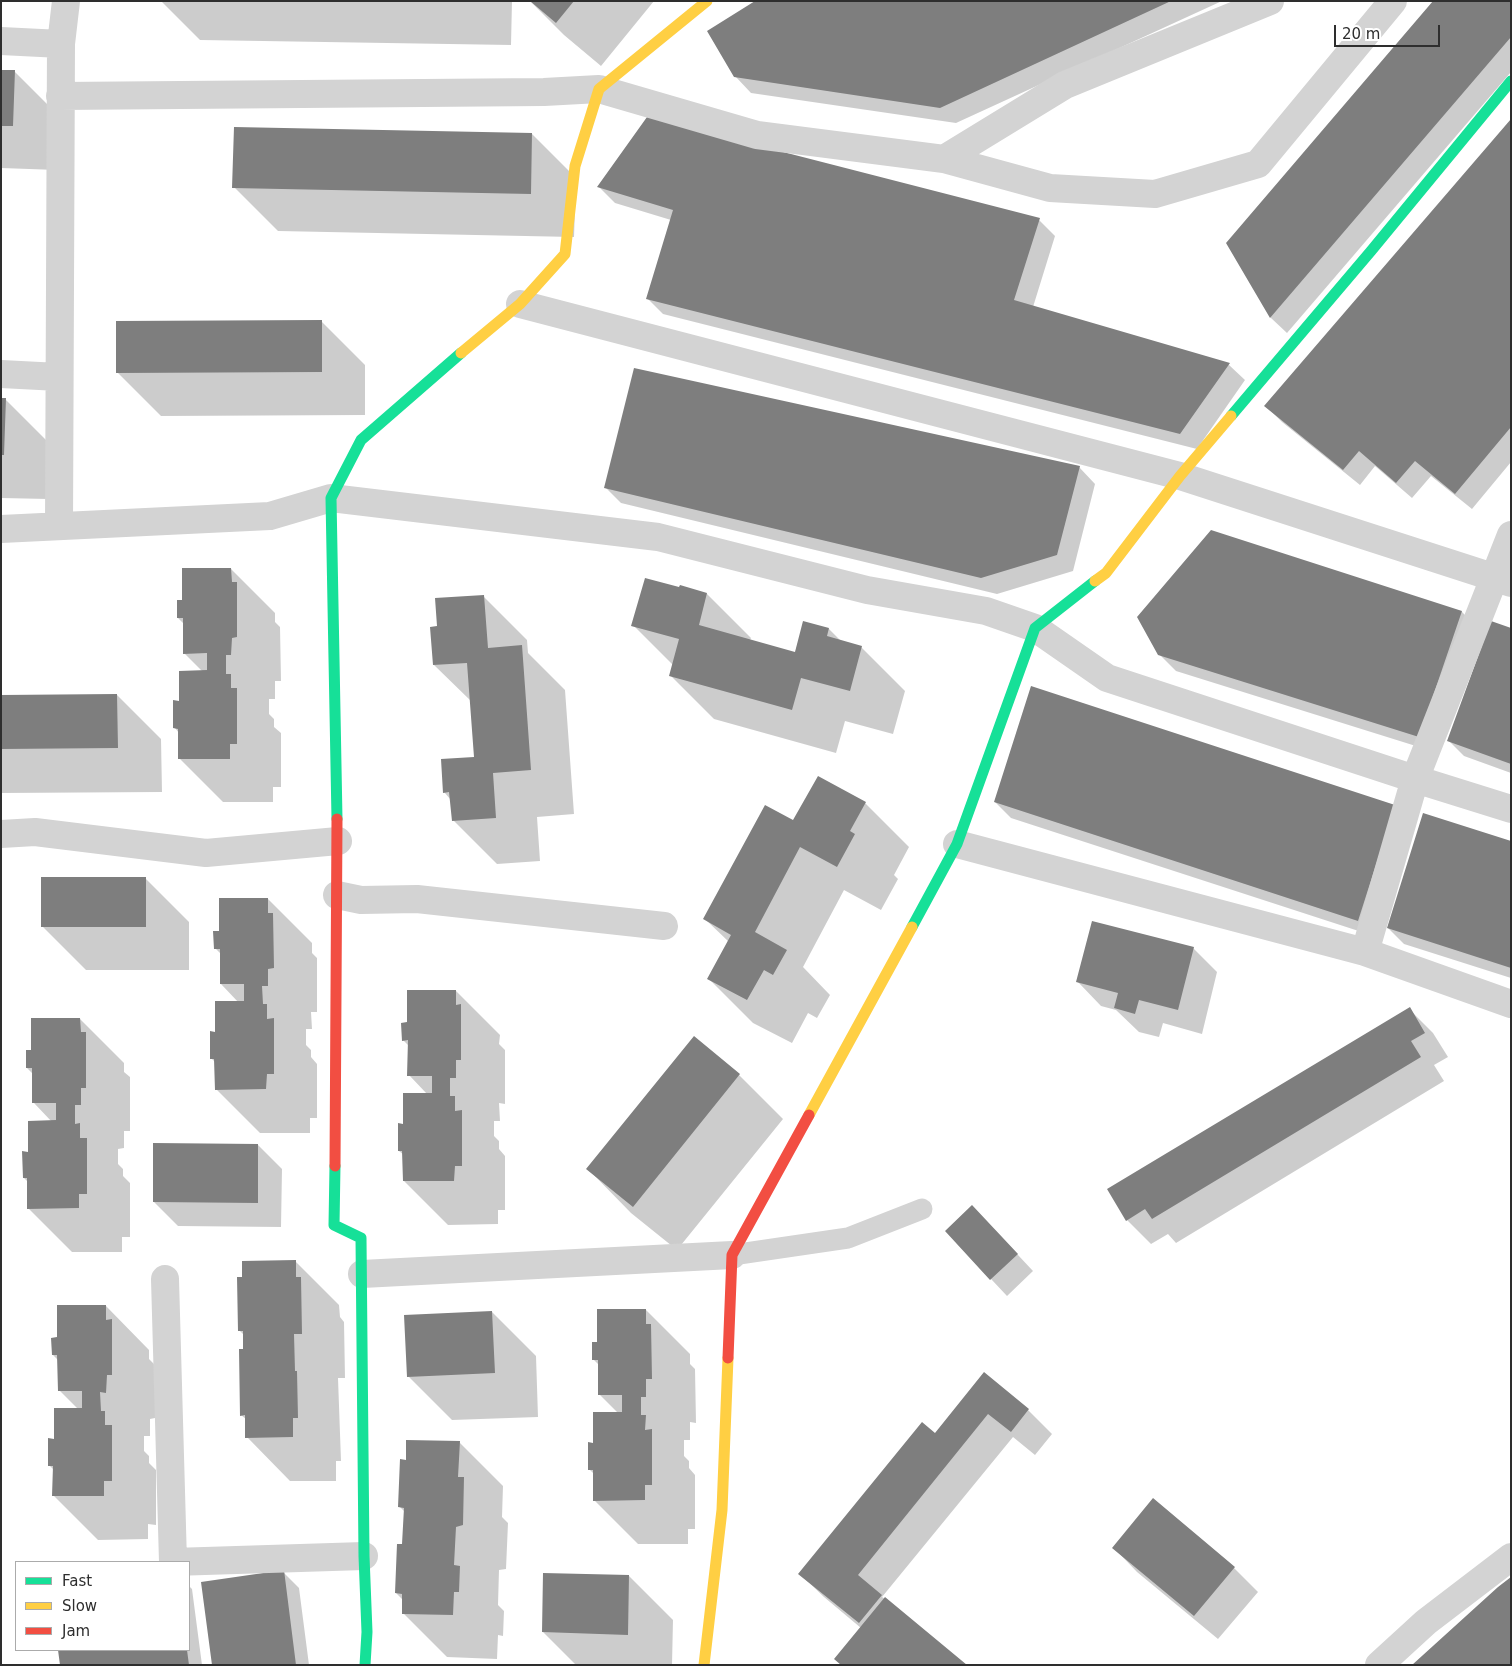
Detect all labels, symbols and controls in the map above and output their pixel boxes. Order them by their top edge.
scale bar [1337,15,1443,47]
text: 20 m [1342,25,1380,43]
legend [15,1561,190,1651]
text: Fast [62,1572,92,1590]
text: Slow [62,1597,97,1615]
text: Jam [62,1622,90,1640]

